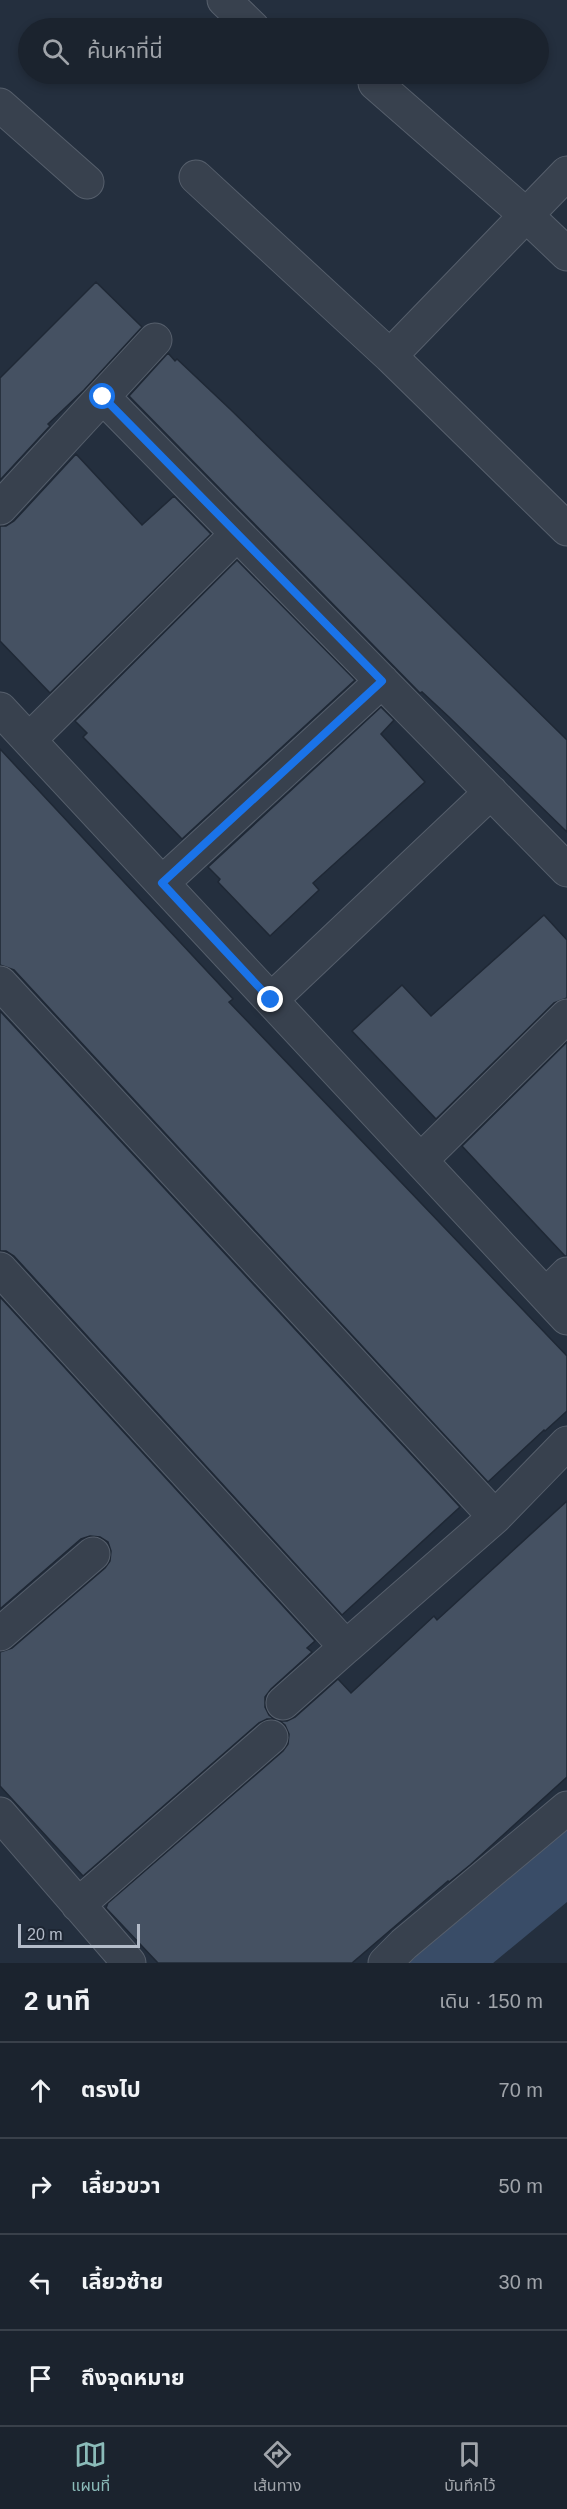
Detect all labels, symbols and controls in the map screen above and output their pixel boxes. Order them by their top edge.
search box [18,18,549,84]
icon: search [39,35,72,68]
text: ค้นหาที่นี่ [87,38,163,63]
route start [89,383,115,409]
route end [257,986,283,1012]
scale bar [18,1921,140,1948]
text: 20 m [27,1926,63,1943]
text: 2 นาที [24,1986,91,2016]
text: เดิน · 150 m [439,1990,543,2012]
icon: ahead [24,2074,57,2107]
text: ตรงไป [81,2077,141,2102]
text: 70 m [499,2079,543,2101]
icon: right [24,2170,57,2203]
text: เลี้ยวขวา [81,2173,161,2198]
text: 50 m [499,2175,543,2197]
icon: left [24,2266,57,2299]
text: เลี้ยวซ้าย [81,2269,163,2294]
text: 30 m [499,2271,543,2293]
icon: arrive [24,2362,57,2395]
text: ถึงจุดหมาย [81,2365,185,2390]
tab: แผนที่ [71,2438,110,2498]
tab: เส้นทาง [253,2438,301,2498]
tab: บันทึกไว้ [444,2438,496,2498]

